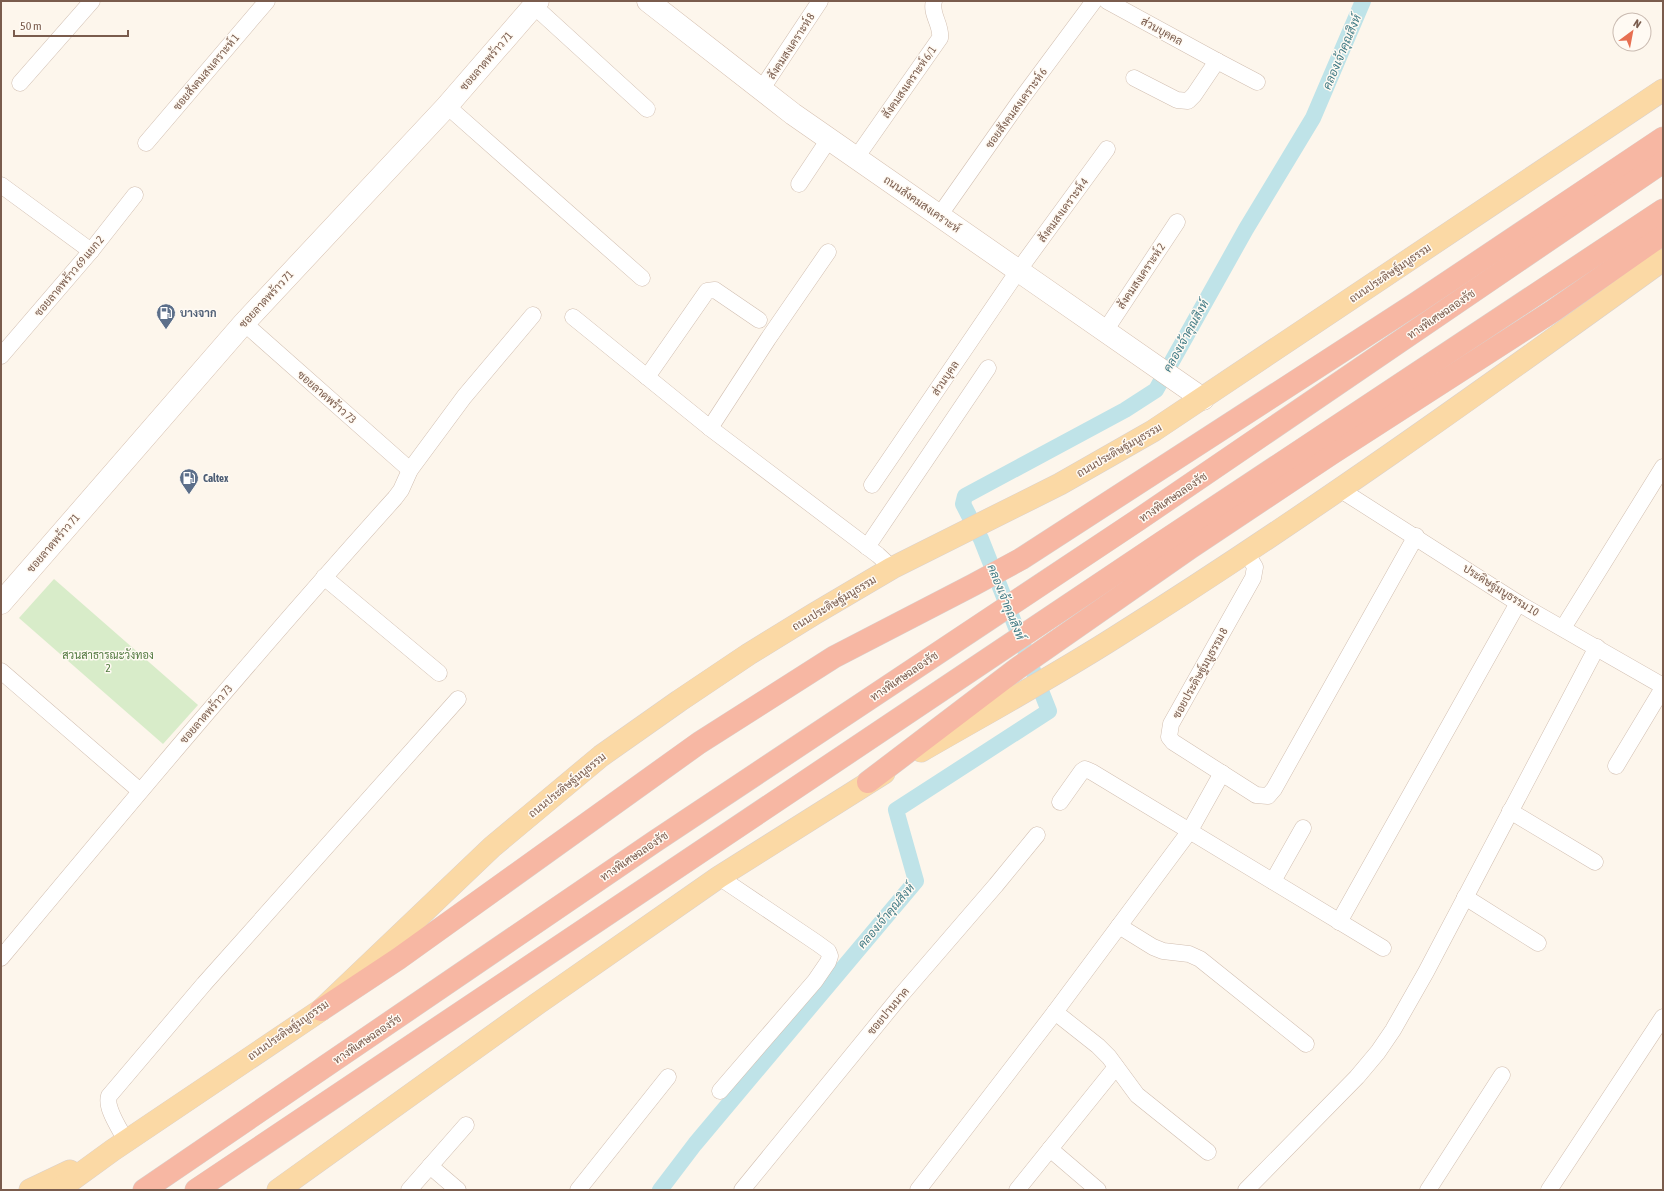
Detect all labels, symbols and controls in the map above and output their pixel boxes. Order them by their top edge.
street label: สังคมสงเคราะห์ 8 [763,10,817,81]
water label: คลองเจ้าคุณสิงห์ [1319,10,1367,92]
scale bar [14,12,128,38]
north arrow [1612,12,1652,52]
street label: ส่วนบุคคล [1138,14,1185,50]
text: N [1631,17,1643,30]
text: 50 m [20,19,42,33]
street label: ซอยลาดพร้าว 71 [457,29,515,93]
street label: ซอยสังคมสงเคราะห์ 1 [169,30,241,113]
street label: สังคมสงเคราะห์ 6/1 [878,42,938,120]
street label: ซอยสังคมสงเคราะห์ 6 [981,64,1049,150]
street label: ถนนสังคมสงเคราะห์ [882,172,964,235]
street label: สังคมสงเคราะห์ 4 [1034,174,1090,244]
street label: ซอยลาดพร้าว 69 แยก 2 [31,233,106,319]
street label: สังคมสงเคราะห์ 2 [1113,240,1167,311]
street label: ถนนประดิษฐ์มนูธรรม [1346,240,1434,306]
street label: ซอยลาดพร้าว 71 [236,267,296,330]
street label: ทางพิเศษฉลองรัช [1404,286,1477,341]
water label: คลองเจ้าคุณสิงห์ [1160,295,1214,375]
fuel station icon: บางจาก [155,302,177,330]
place label: บางจาก [180,307,217,319]
street label: ส่วนบุคล [928,358,963,399]
street label: ซอยลาดพร้าว 73 [295,368,359,426]
street label: ถนนประดิษฐ์มนูธรรม [1074,419,1164,481]
fuel station icon: Caltex [178,467,200,495]
street label: ทางพิเศษฉลองรัช [1136,469,1209,524]
place label: Caltex [203,472,229,484]
street label: ซอยลาดพร้าว 71 [24,511,82,575]
street label: ประดิษฐ์มนูธรรม 10 [1460,560,1542,620]
water label: คลองเจ้าคุณสิงห์ [983,562,1029,644]
street label: ถนนประดิษฐ์มนูธรรม [789,571,879,635]
street label: ซอยประดิษฐ์มนูธรรม 8 [1168,625,1232,721]
park label: สวนสาธารณะวังทอง 2 [62,648,154,674]
street label: ทางพิเศษฉลองรัช [867,648,940,703]
street label: ซอยลาดพร้าว 73 [177,682,235,746]
street label: ถนนประดิษฐ์มนูธรรม [525,749,609,821]
street label: ทางพิเศษฉลองรัช [597,828,670,883]
water label: คลองเจ้าคุณสิงห์ [854,879,920,952]
street label: ซอยปานนาค [865,985,911,1037]
street label: ถนนประดิษฐ์มนูธรรม [244,996,332,1064]
street label: ทางพิเศษฉลองรัช [330,1011,403,1066]

